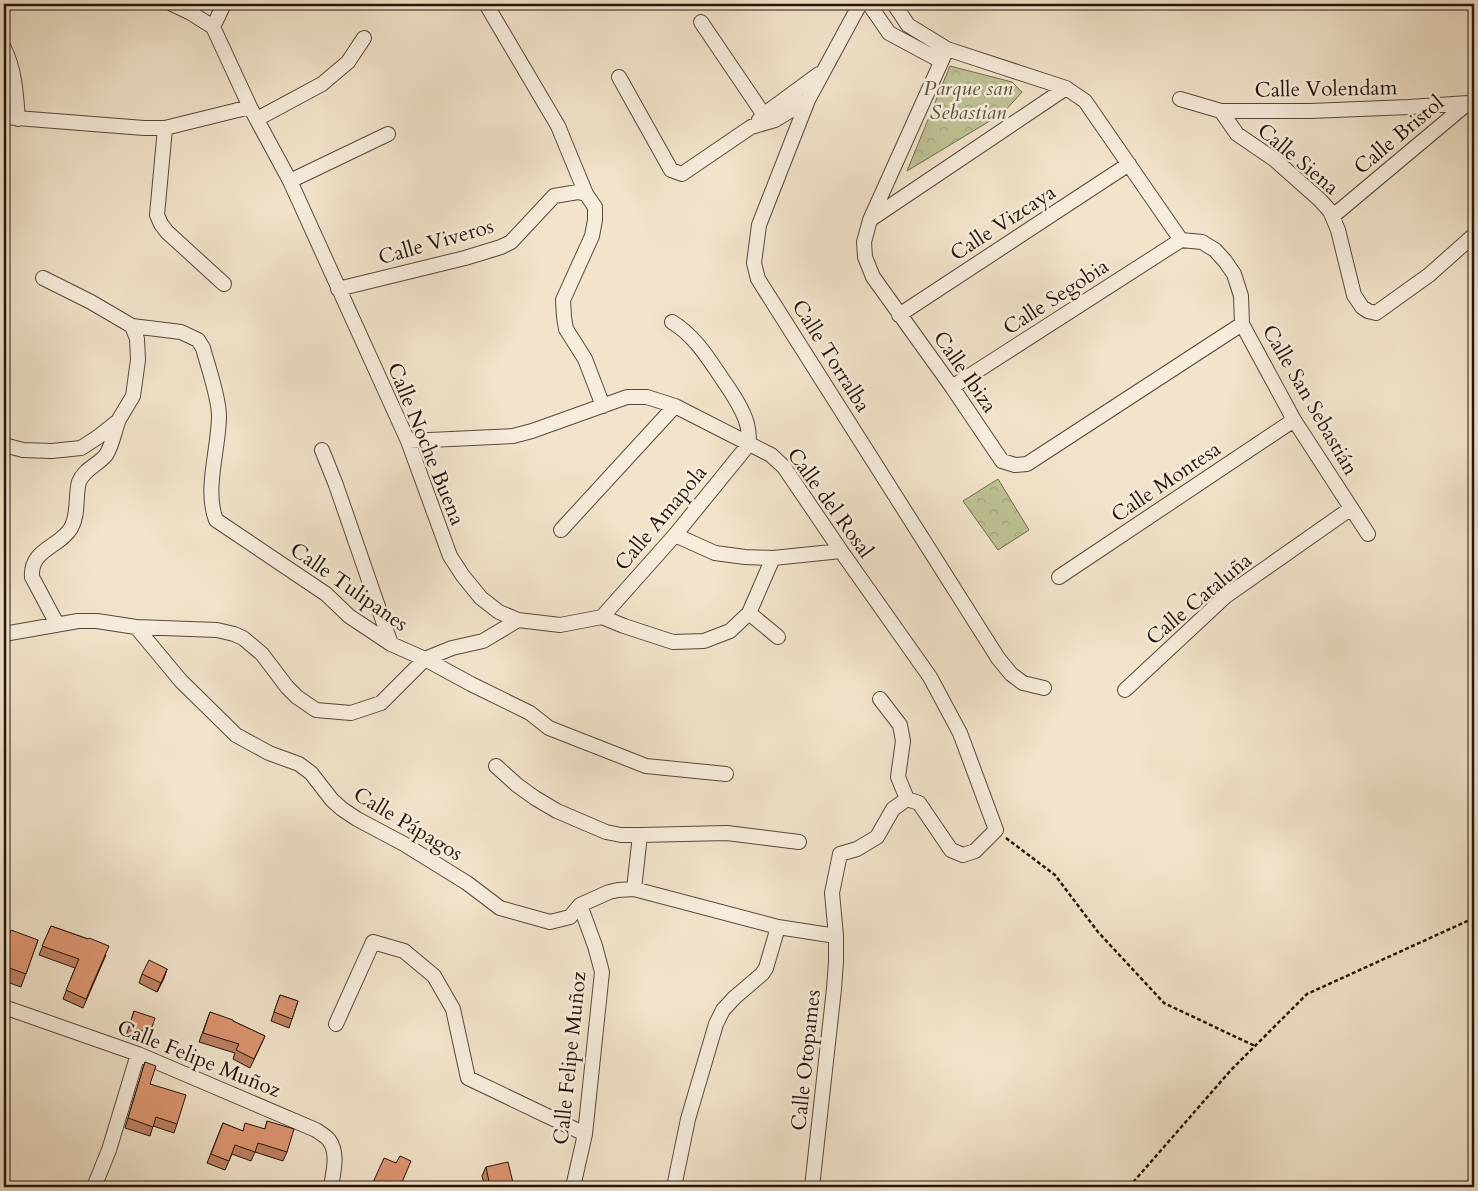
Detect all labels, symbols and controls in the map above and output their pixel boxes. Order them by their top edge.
street label: Calle Volendam [1254,73,1398,105]
park label: Parque san Sebastian [923,74,1014,127]
street label: Calle Bristol [1348,89,1450,181]
street label: Calle Siena [1251,116,1345,202]
street label: Calle Vizcaya [945,178,1061,268]
street label: Calle Viveros [375,212,497,272]
street label: Calle Segobia [998,252,1114,342]
street label: Calle Torralba [785,294,877,418]
street label: Calle San Sebastián [1255,320,1365,481]
street label: Calle Ibiza [926,325,1004,419]
street label: Calle Noche Buena [380,358,472,530]
street label: Calle Montesa [1106,435,1226,529]
street label: Calle del Rosal [780,442,880,564]
street label: Calle Amapola [608,459,714,577]
street label: Calle Tulipanes [284,536,414,638]
street label: Calle Cataluña [1140,546,1258,652]
street label: Calle Pápagos [348,780,468,868]
street label: Calle Felipe Muñoz [546,969,594,1146]
street label: Calle Otopames [784,988,828,1132]
street label: Calle Felipe Muñoz [113,1013,286,1105]

